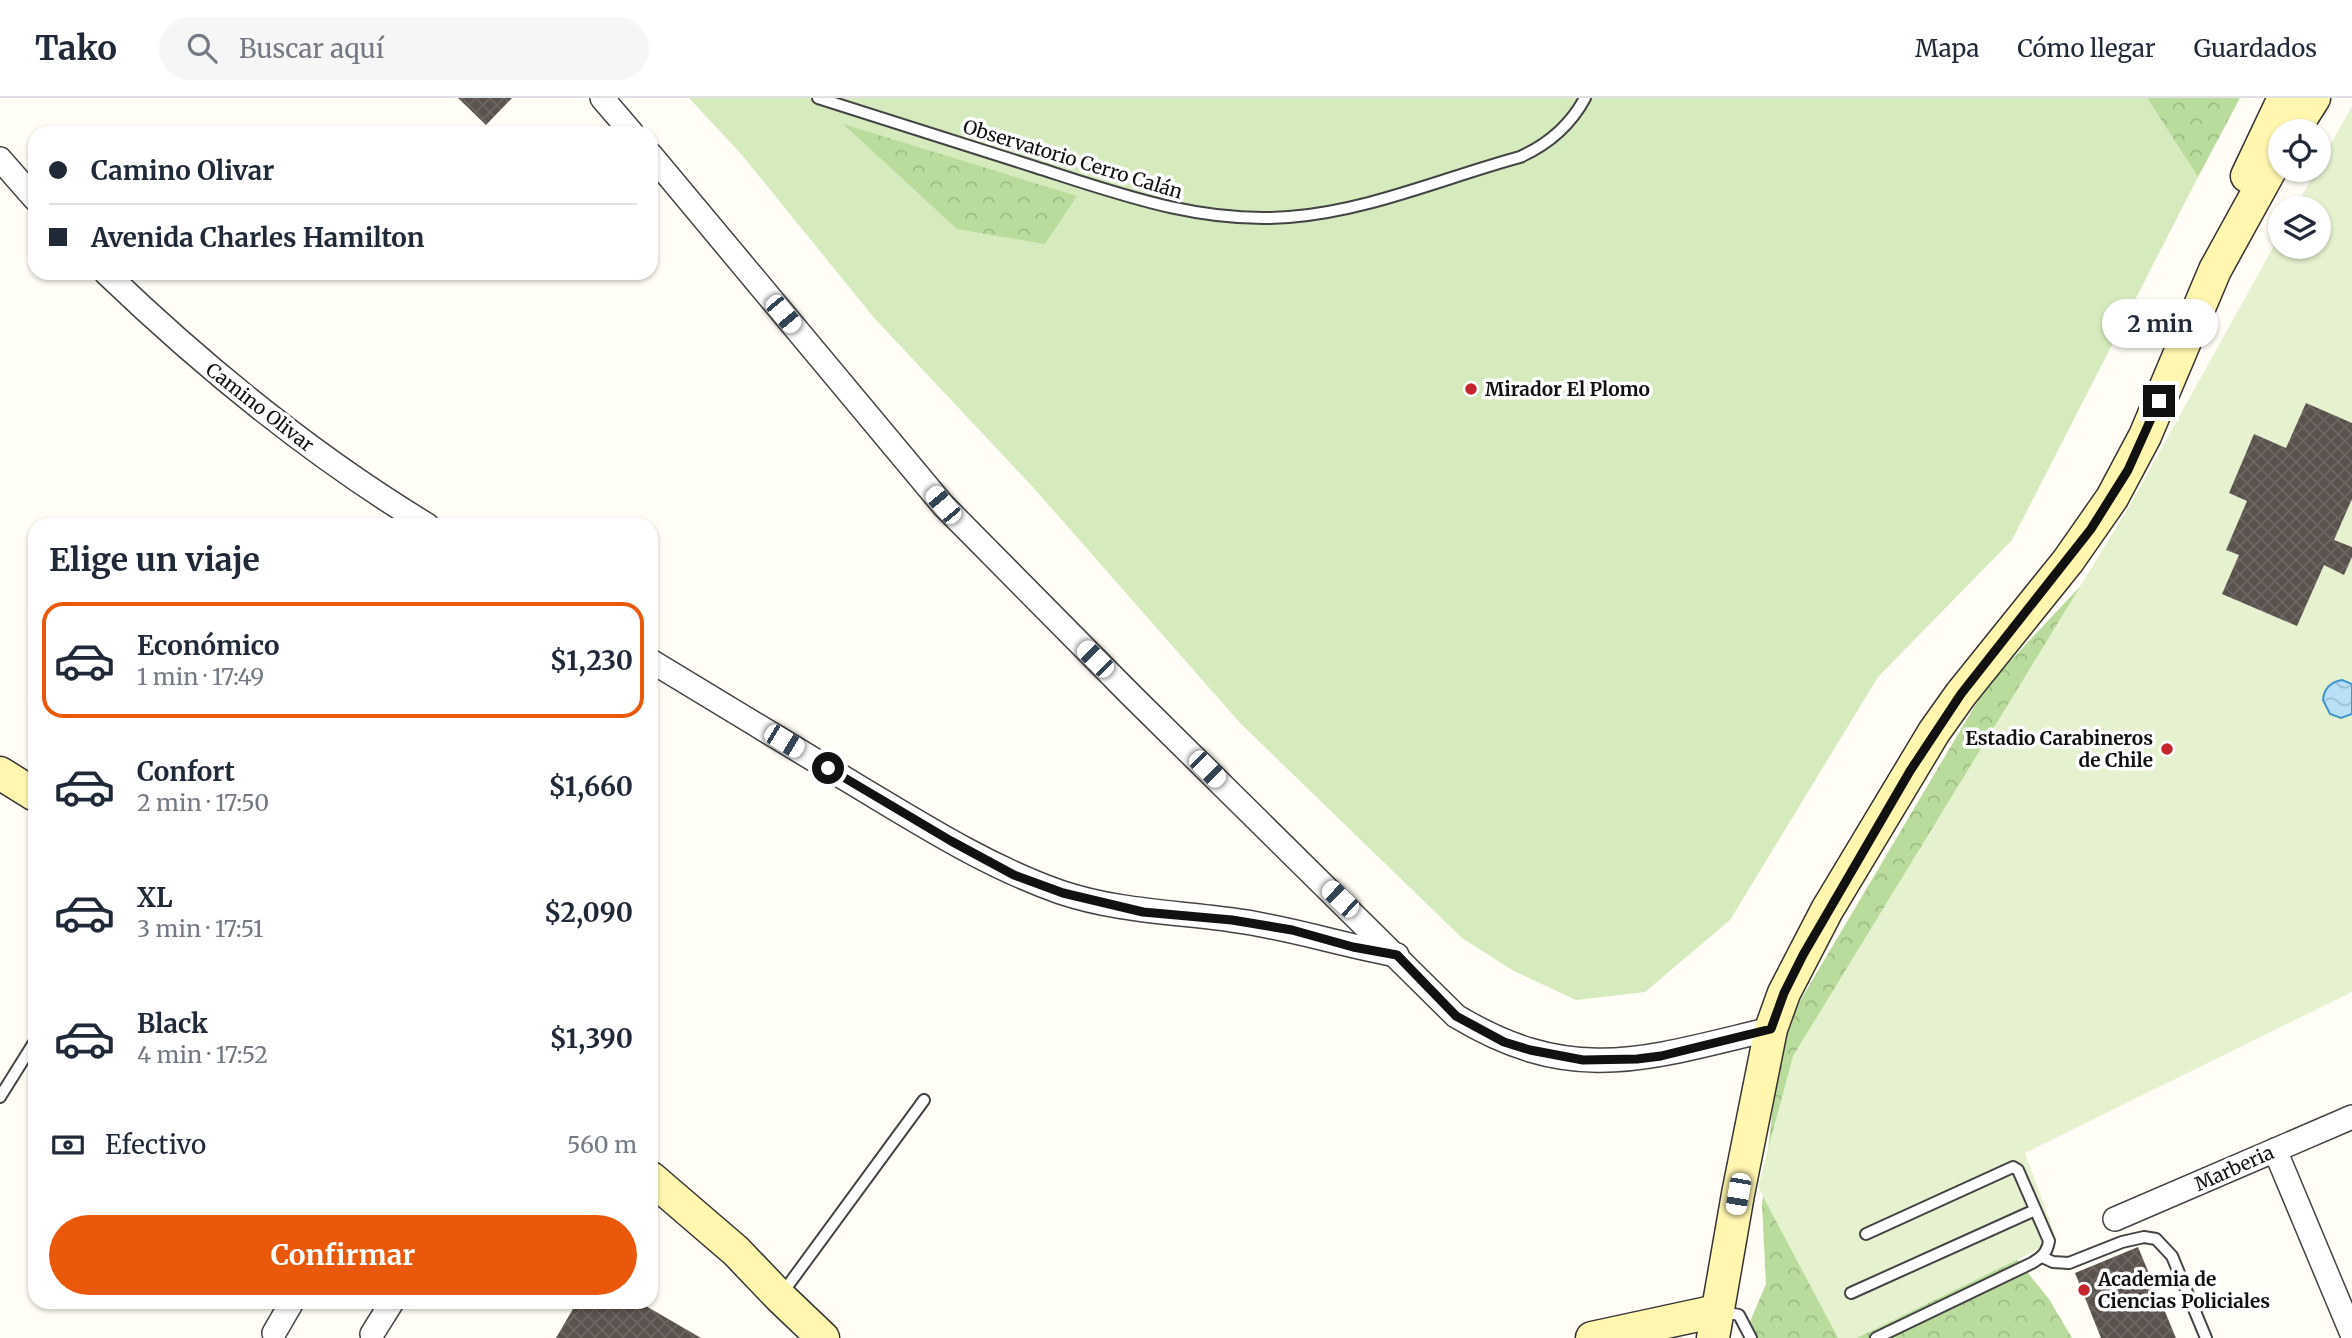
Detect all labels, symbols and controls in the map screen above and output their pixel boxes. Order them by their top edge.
search box [159,17,649,80]
text: Tako [35,28,117,69]
icon: search [183,29,221,67]
text: Buscar aquí [239,32,384,65]
text: Mapa [1915,33,1979,64]
text: Cómo llegar [2017,33,2156,64]
text: Guardados [2194,33,2317,64]
street label: Observatorio Cerro Calán [960,114,1186,204]
map controls [2268,119,2331,259]
button: locate [2268,119,2331,182]
text: Camino Olivar [91,154,274,187]
button: layers [2268,196,2331,259]
text: Avenida Charles Hamilton [91,221,425,254]
car [762,291,805,337]
callout: 2 min [2101,300,2217,348]
text: 2 min [2127,309,2193,338]
street label: Camino Olivar [201,357,319,457]
place label: Mirador El Plomo [1485,377,1650,401]
marker: Mirador El Plomo [1463,381,1479,397]
route end [2143,385,2175,417]
car [922,482,965,528]
text: Elige un viaje [49,540,260,580]
icon: car [53,629,116,692]
text: Económico [137,629,280,662]
car [1073,637,1118,681]
text: $1,230 [550,644,633,677]
text: 1 min · 17:49 [137,662,264,691]
car [761,721,808,761]
place label: Estadio Carabineros de Chile [1965,726,2153,772]
marker: Estadio Carabineros de Chile [2159,741,2175,757]
car [1185,747,1230,791]
route start [812,752,844,784]
icon: car [53,755,116,818]
text: Confort [137,755,235,788]
text: $1,660 [548,770,633,803]
text: 2 min · 17:50 [137,788,269,817]
car [1318,877,1363,921]
icon: car [53,881,116,944]
text: XL [137,881,173,914]
text: $2,090 [544,896,633,929]
text: 3 min · 17:51 [137,914,264,943]
icon: car [53,1007,116,1070]
text: Black [137,1007,208,1040]
text: $1,390 [549,1022,633,1055]
text: 4 min · 17:52 [137,1040,268,1069]
icon: cash [49,1126,87,1164]
text: Efectivo [105,1128,206,1161]
text: 560 m [567,1130,637,1159]
street label: Marberia [2191,1140,2277,1196]
car [1725,1171,1752,1217]
button: Confirmar [49,1215,637,1295]
place label: Academia de Ciencias Policiales [2097,1267,2270,1313]
marker: Academia de Ciencias Policiales [2076,1282,2092,1298]

